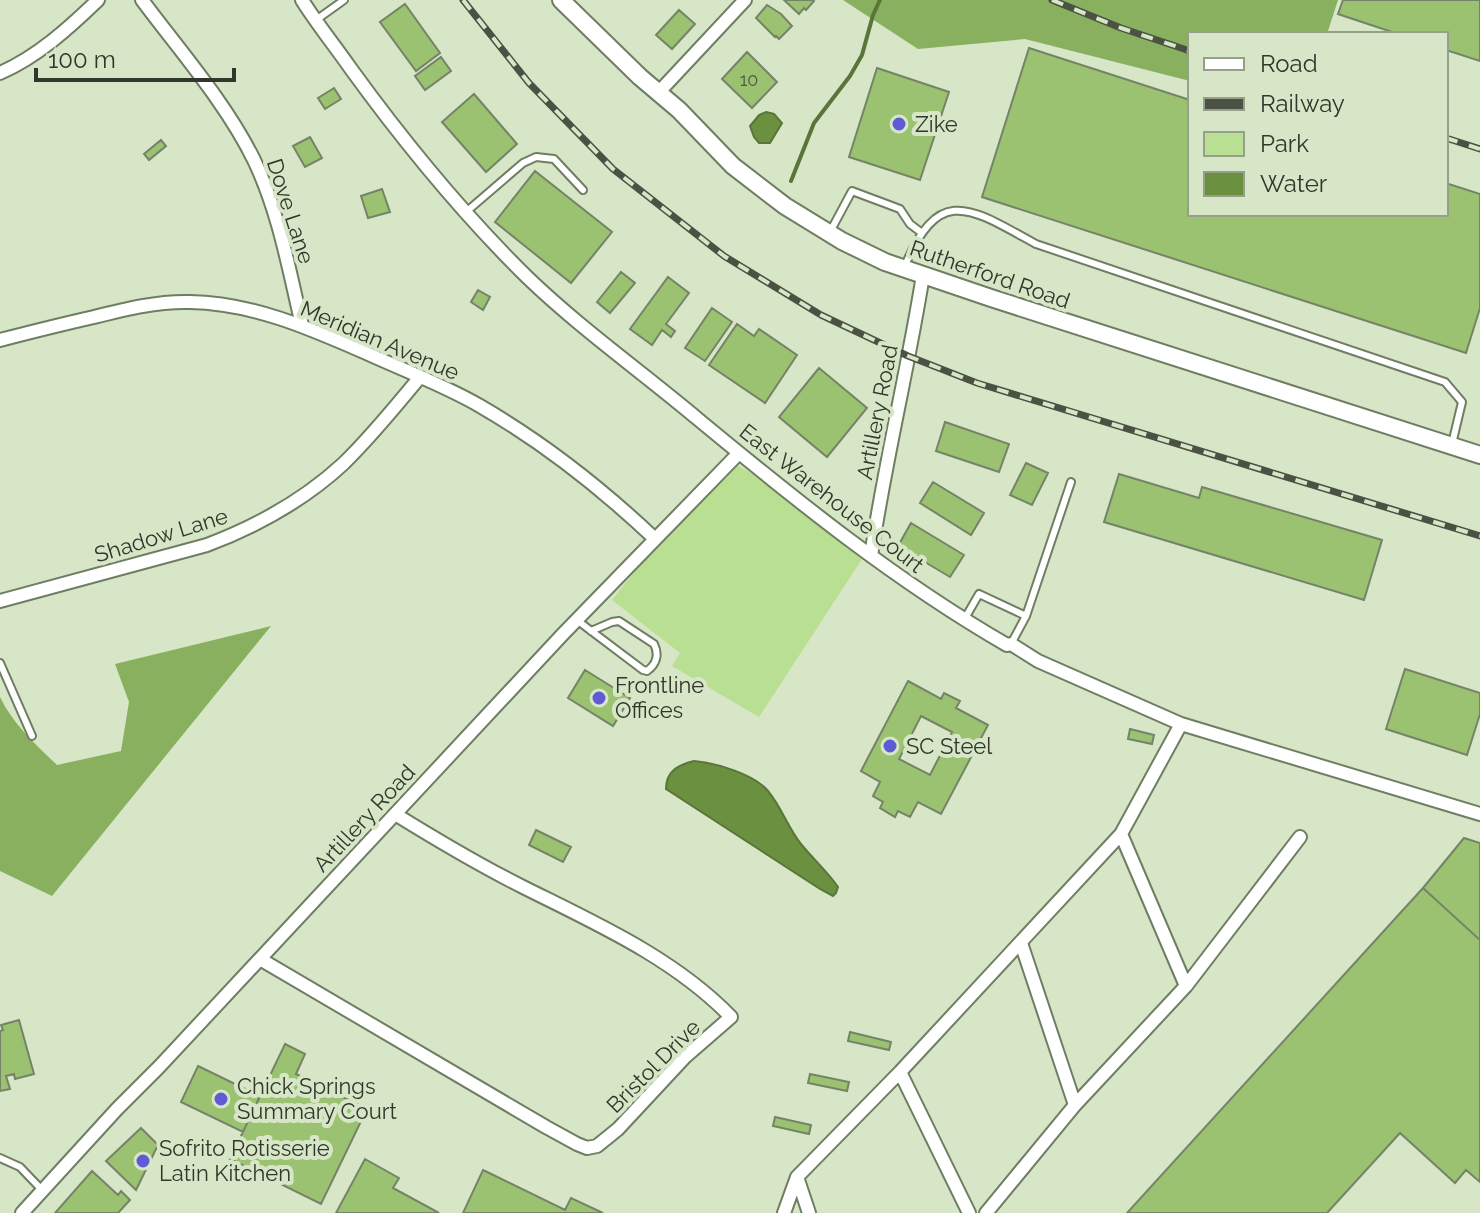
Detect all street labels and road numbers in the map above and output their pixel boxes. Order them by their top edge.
street label: Dove Lane [262,155,320,267]
street label: Rutherford Road [907,234,1073,314]
street label: Meridian Avenue [297,295,463,385]
street label: Artillery Road [851,342,903,482]
street label: East Warehouse Court [735,418,930,578]
street label: Shadow Lane [91,502,231,568]
street label: Artillery Road [308,759,420,877]
street label: Bristol Drive [601,1014,705,1118]

